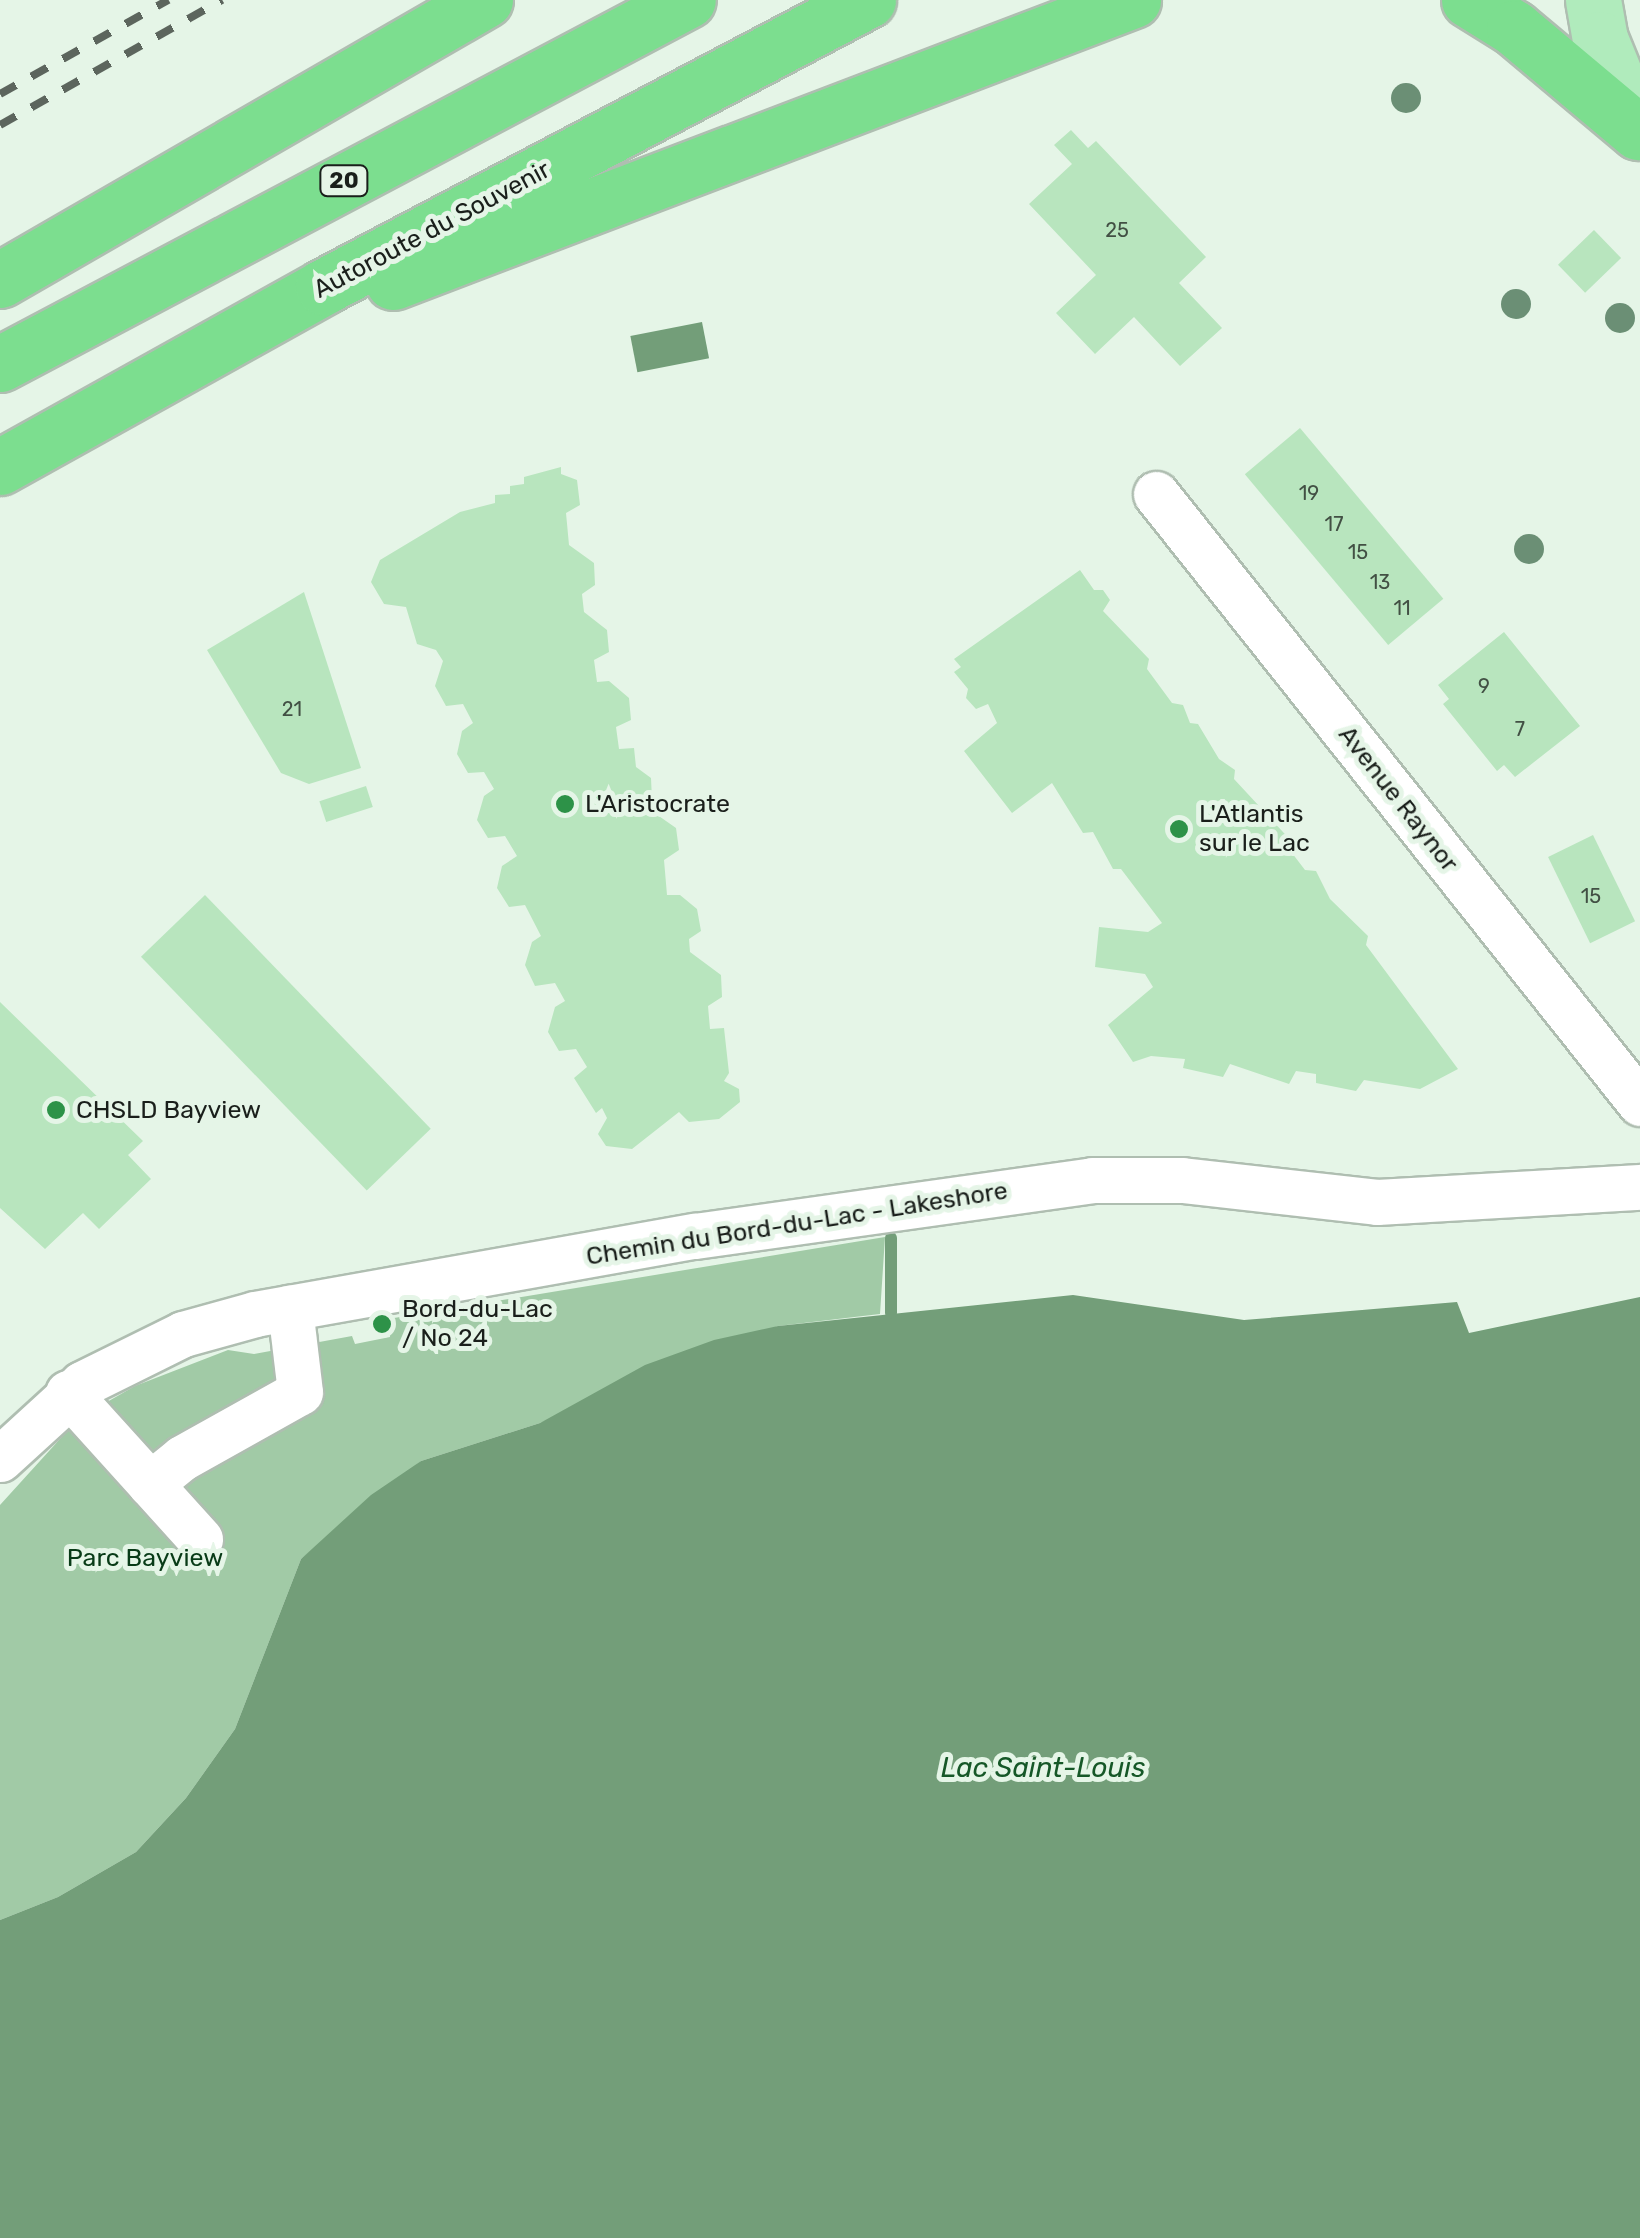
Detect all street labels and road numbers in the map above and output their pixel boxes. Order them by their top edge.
street label: Autoroute du Souvenir [309,155,555,305]
road number: 20 [319,164,369,198]
street label: Avenue Raynor [1332,720,1464,878]
street label: Chemin du Bord-du-Lac - Lakeshore [584,1176,1010,1272]

